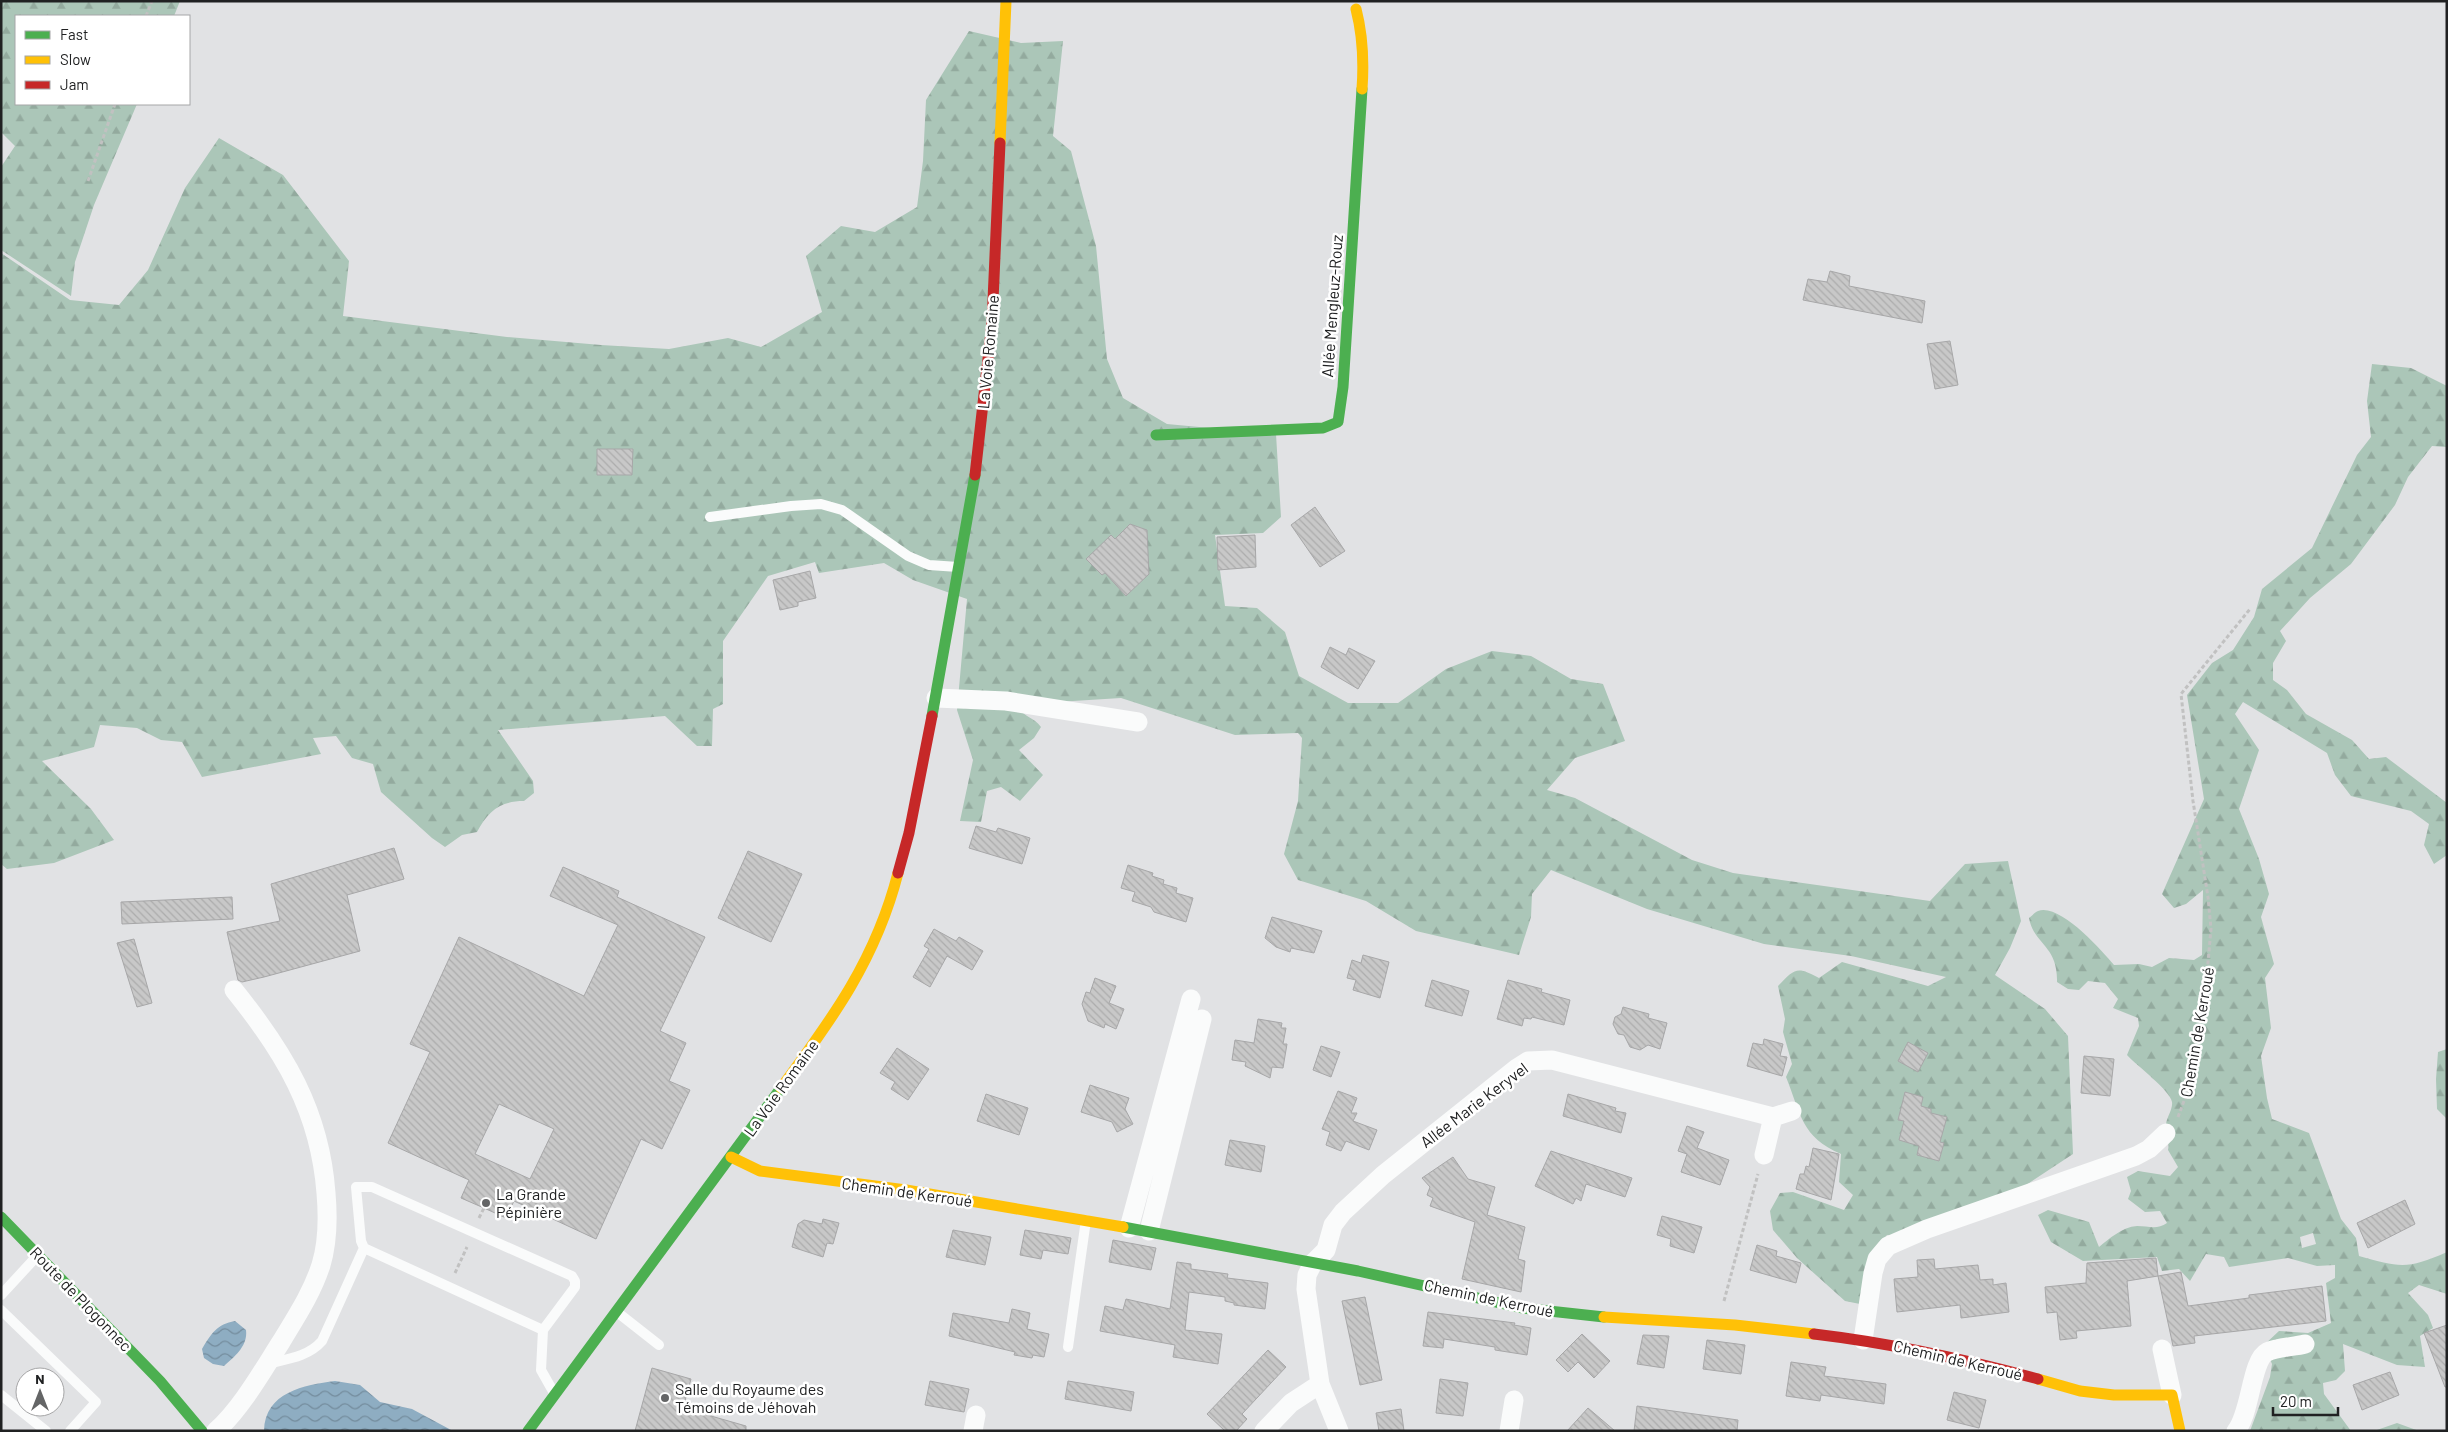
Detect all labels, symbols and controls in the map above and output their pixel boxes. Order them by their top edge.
legend [15,15,190,105]
text: Fast [60,25,88,43]
text: Slow [60,50,91,68]
text: Jam [60,75,89,93]
street label: Allée Mengleuz-Rouz [1317,234,1346,378]
street label: La Voie Romaine [973,294,1002,410]
street label: Chemin de Kerroué [2176,965,2217,1098]
street label: La Voie Romaine [739,1036,822,1140]
street label: Allée Marie Keryvel [1416,1058,1531,1151]
street label: Chemin de Kerroué [840,1173,974,1210]
place label: La Grande Pépinière [496,1184,566,1221]
marker: La Grande Pépinière [480,1197,492,1209]
street label: Route de Plogonnec [27,1242,136,1355]
street label: Chemin de Kerroué [1423,1275,1556,1321]
street label: Chemin de Kerroué [1892,1335,2024,1384]
north arrow [15,1367,65,1417]
text: N [35,1370,45,1387]
place label: Salle du Royaume des Témoins de Jéhovah [675,1379,824,1416]
scale bar [2273,1384,2338,1416]
marker: Salle du Royaume des Témoins de Jéhovah [659,1392,671,1404]
text: 20 m [2280,1392,2312,1410]

